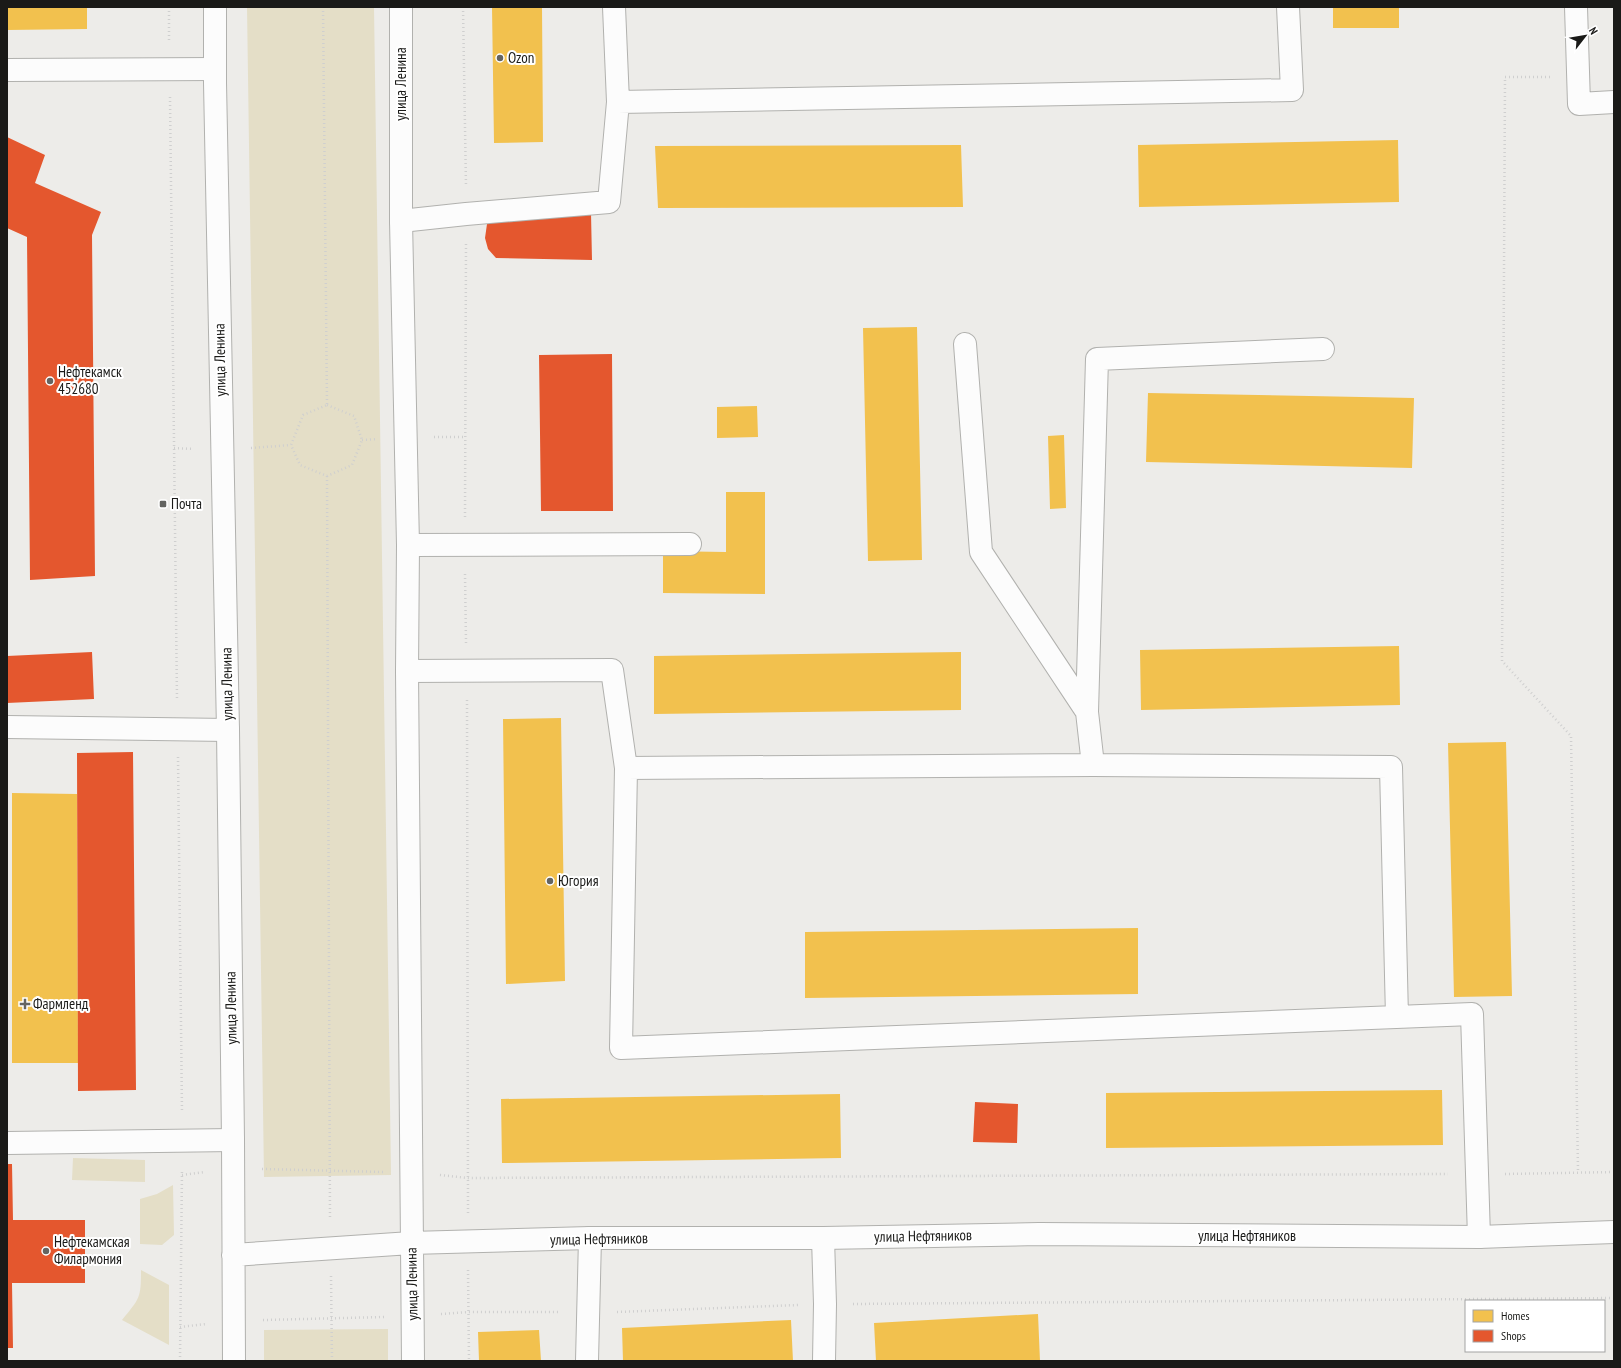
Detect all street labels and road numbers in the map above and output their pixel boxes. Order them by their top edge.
street label: улица Ленина [391,47,410,121]
street label: улица Ленина [209,323,230,397]
street label: улица Ленина [216,647,237,721]
street label: улица Ленина [220,971,241,1045]
street label: улица Нефтяников [874,1225,972,1246]
street label: улица Нефтяников [1198,1226,1296,1245]
street label: улица Нефтяников [550,1228,648,1249]
street label: улица Ленина [401,1247,422,1321]

